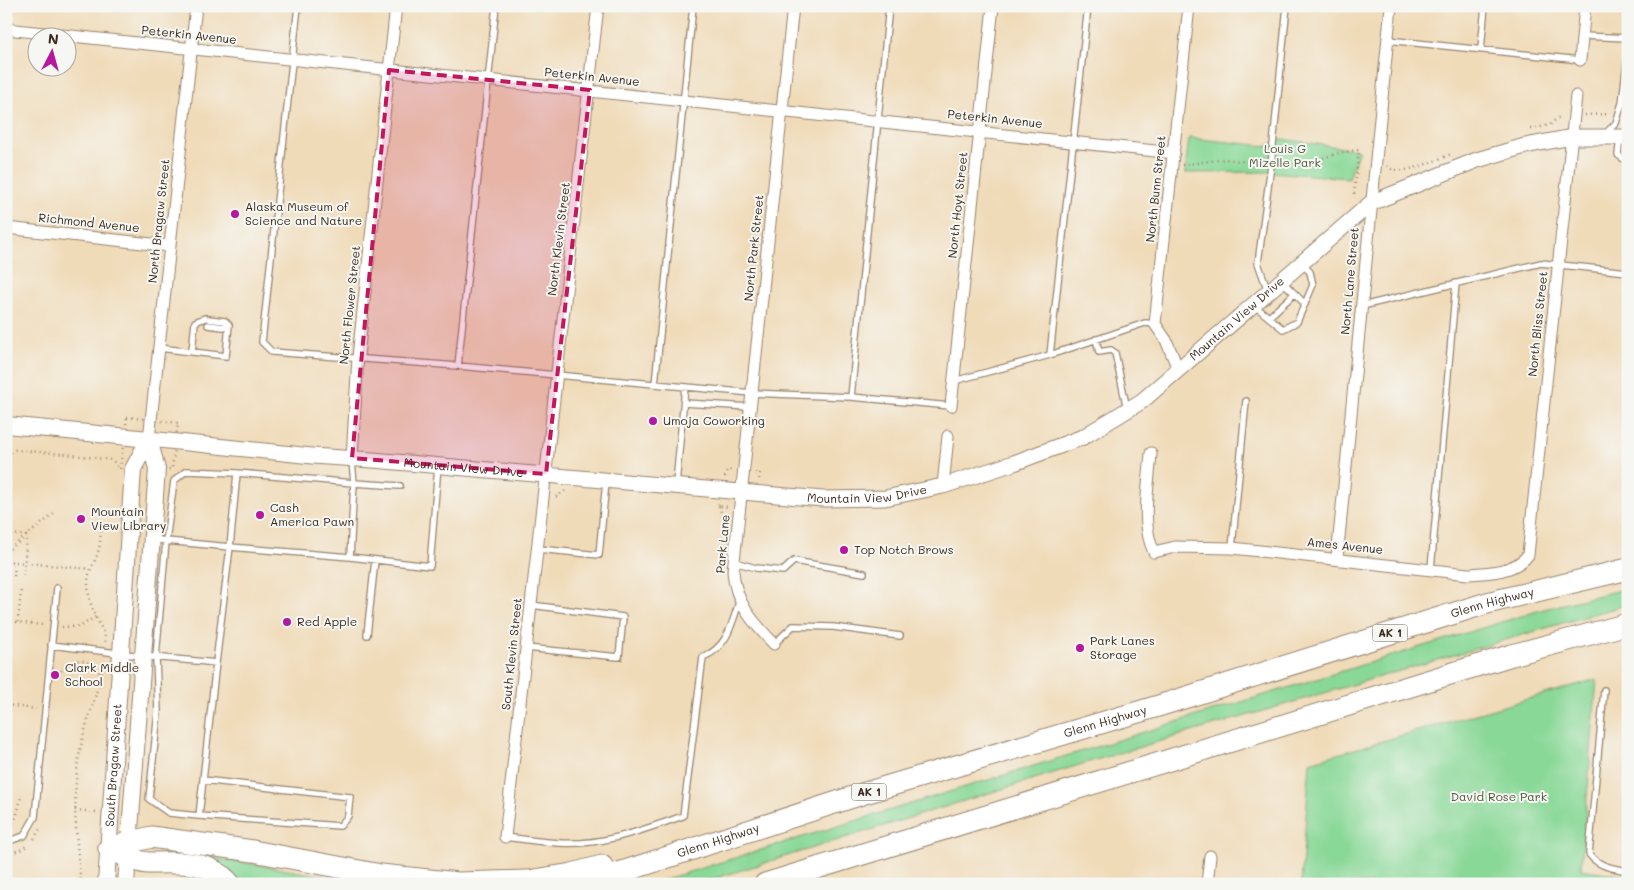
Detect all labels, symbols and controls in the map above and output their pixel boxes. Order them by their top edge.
street label: Peterkin Avenue [141,21,237,47]
north arrow [28,28,78,78]
text: N [47,29,60,49]
street label: Peterkin Avenue [544,63,640,89]
street label: Peterkin Avenue [947,105,1043,131]
street label: North Bunn Street [1141,135,1169,243]
park label: Louis G Mizelle Park [1249,140,1321,170]
street label: North Hoyt Street [943,151,971,259]
street label: North Bragaw Street [144,158,172,284]
street label: North Klevin Street [543,181,573,297]
street label: North Park Street [739,194,767,302]
place label: Alaska Museum of Science and Nature [245,198,362,228]
marker: Alaska Museum of Science and Nature [229,208,241,220]
street label: Richmond Avenue [38,209,140,235]
street label: North Lane Street [1336,227,1362,335]
street label: North Flower Street [335,245,363,365]
street label: North Bliss Street [1524,270,1550,377]
street label: Mountain View Drive [1185,273,1287,364]
place label: Umoja Coworking [663,412,765,428]
marker: Umoja Coworking [647,415,659,427]
street label: Mountain View Drive [403,454,525,480]
street label: Mountain View Drive [806,481,928,506]
place label: Cash America Pawn [270,499,354,529]
place label: Mountain View Library [91,503,166,533]
marker: Cash America Pawn [254,509,266,521]
marker: Mountain View Library [75,513,87,525]
street label: Park Lane [711,514,733,574]
street label: Ames Avenue [1306,533,1384,557]
place label: Top Notch Brows [854,541,954,557]
marker: Top Notch Brows [838,544,850,556]
street label: Glenn Highway [1448,583,1535,621]
street label: South Klevin Street [497,597,525,711]
place label: Red Apple [297,613,357,629]
marker: Red Apple [281,616,293,628]
road number: AK 1 [1372,624,1408,641]
place label: Park Lanes Storage [1090,632,1155,662]
marker: Park Lanes Storage [1074,642,1086,654]
place label: Clark Middle School [65,659,139,689]
marker: Clark Middle School [49,669,61,681]
street label: Glenn Highway [1062,701,1148,741]
street label: South Bragaw Street [101,703,125,827]
road number: AK 1 [852,784,886,800]
park label: David Rose Park [1451,788,1547,804]
street label: Glenn Highway [675,819,761,861]

